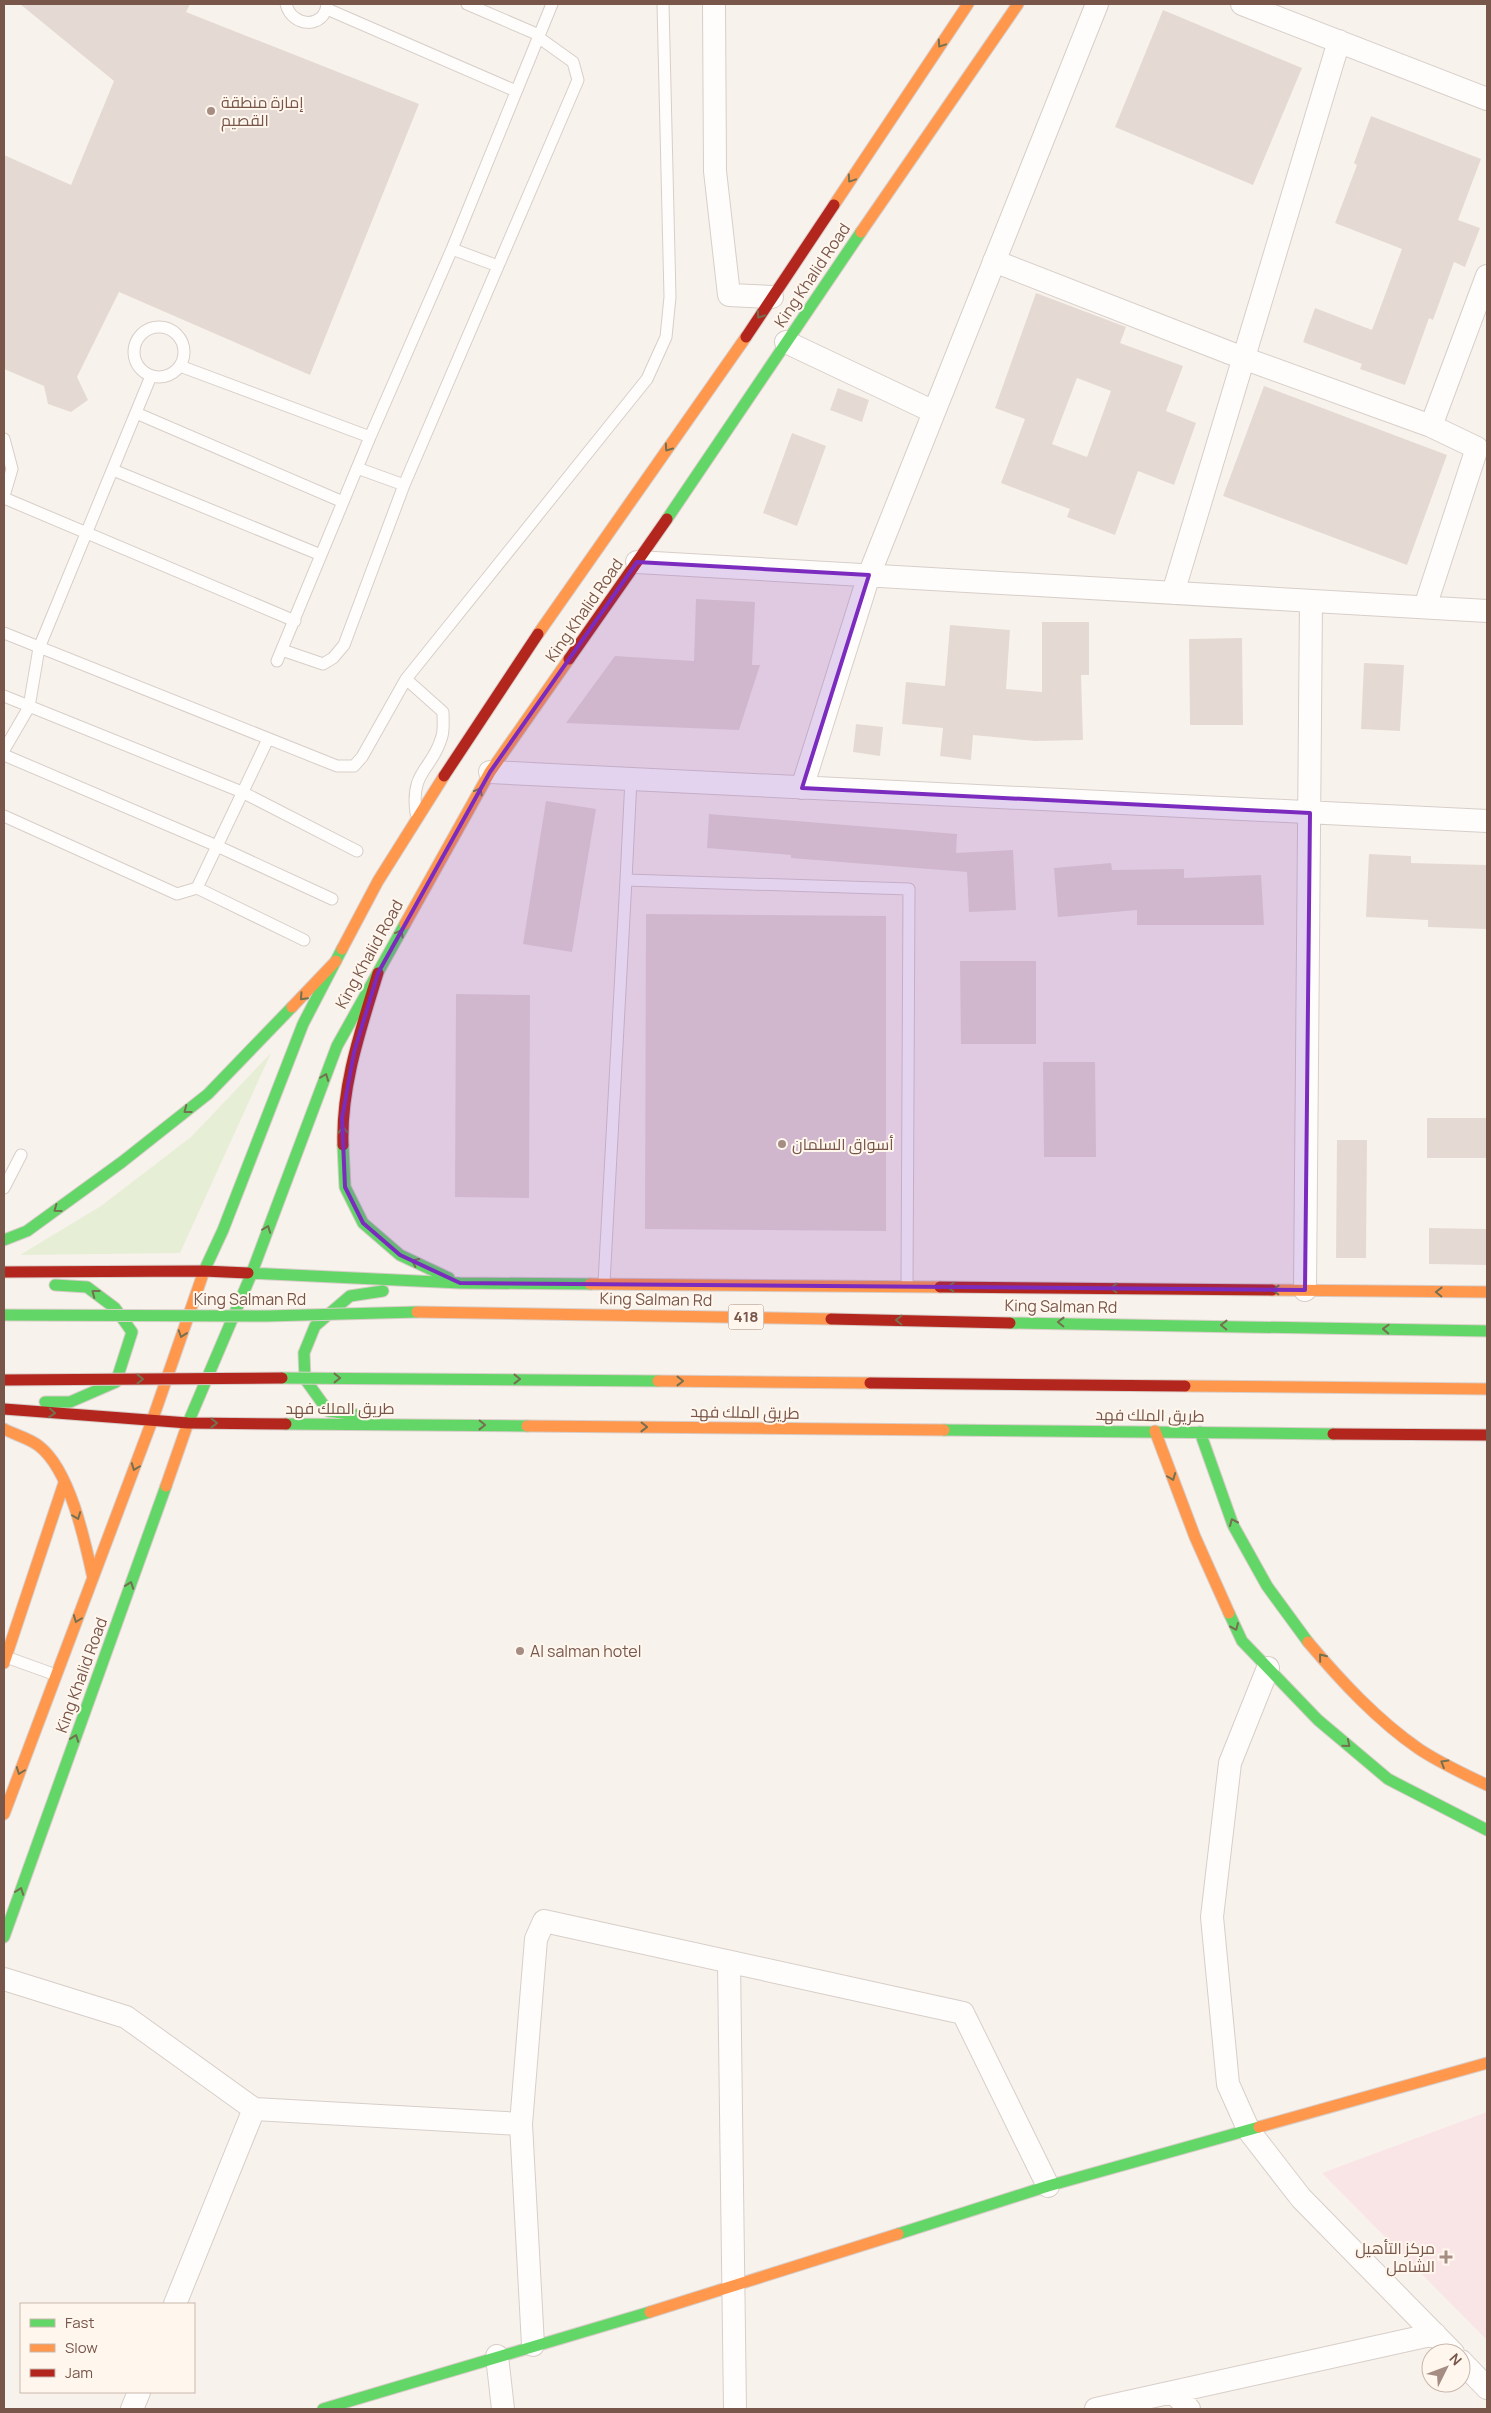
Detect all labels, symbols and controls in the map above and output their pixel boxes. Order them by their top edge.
one-way arrow [938,39,947,48]
place label: إمارة منطقة القصيم [221,91,303,132]
marker: إمارة منطقة القصيم [205,105,217,117]
one-way arrow [847,174,857,183]
street label: King Khalid Road [769,219,855,331]
one-way arrow [757,309,766,318]
one-way arrow [665,442,674,452]
street label: King Khalid Road [540,554,628,666]
one-way arrow [473,788,483,797]
street label: King Khalid Road [330,896,408,1012]
one-way arrow [393,929,403,938]
one-way arrow [300,991,309,1000]
one-way arrow [319,1073,330,1082]
one-way arrow [184,1105,193,1113]
one-way arrow [338,1126,348,1134]
place label: أسواق السلمان [792,1133,894,1155]
marker: أسواق السلمان [776,1138,788,1150]
one-way arrow [54,1202,63,1212]
one-way arrow [261,1225,271,1234]
one-way arrow [412,1258,421,1268]
one-way arrow [947,1281,955,1292]
one-way arrow [1109,1283,1117,1293]
one-way arrow [1272,1285,1280,1295]
street label: King Salman Rd [600,1287,712,1311]
one-way arrow [1434,1287,1442,1297]
street label: King Salman Rd [194,1288,306,1310]
one-way arrow [92,1290,101,1298]
street label: King Salman Rd [1005,1294,1117,1318]
road number: 418 [728,1304,764,1330]
one-way arrow [894,1315,902,1325]
one-way arrow [1057,1317,1065,1328]
one-way arrow [1219,1320,1227,1330]
one-way arrow [1382,1323,1390,1334]
one-way arrow [178,1329,188,1338]
one-way arrow [334,1373,342,1383]
one-way arrow [136,1374,144,1384]
one-way arrow [514,1374,522,1384]
one-way arrow [676,1375,684,1386]
street label: طريق الملك فهد [285,1397,395,1419]
street label: طريق الملك فهد [690,1400,800,1424]
street label: طريق الملك فهد [1095,1403,1205,1427]
one-way arrow [49,1408,57,1419]
one-way arrow [211,1418,219,1428]
one-way arrow [478,1420,486,1431]
one-way arrow [641,1422,649,1432]
one-way arrow [131,1462,141,1471]
one-way arrow [1166,1472,1176,1481]
one-way arrow [70,1511,81,1520]
one-way arrow [1228,1518,1239,1527]
one-way arrow [124,1582,134,1590]
street label: King Khalid Road [50,1614,112,1736]
one-way arrow [73,1614,83,1623]
one-way arrow [1229,1622,1240,1631]
place label: Al salman hotel [530,1640,641,1662]
marker: Al salman hotel [514,1645,526,1657]
one-way arrow [1318,1654,1327,1663]
one-way arrow [69,1735,79,1743]
one-way arrow [1341,1738,1350,1747]
one-way arrow [1441,1759,1450,1769]
one-way arrow [16,1766,26,1775]
one-way arrow [14,1888,24,1896]
place label: مركز التأهيل الشامل [1355,2237,1435,2277]
marker: مركز التأهيل الشامل [1439,2250,1453,2264]
legend [20,2303,195,2393]
text: Fast [65,2312,94,2333]
text: Slow [65,2337,98,2358]
north arrow [1421,2343,1471,2393]
text: N [1446,2349,1466,2369]
text: Jam [65,2362,93,2383]

